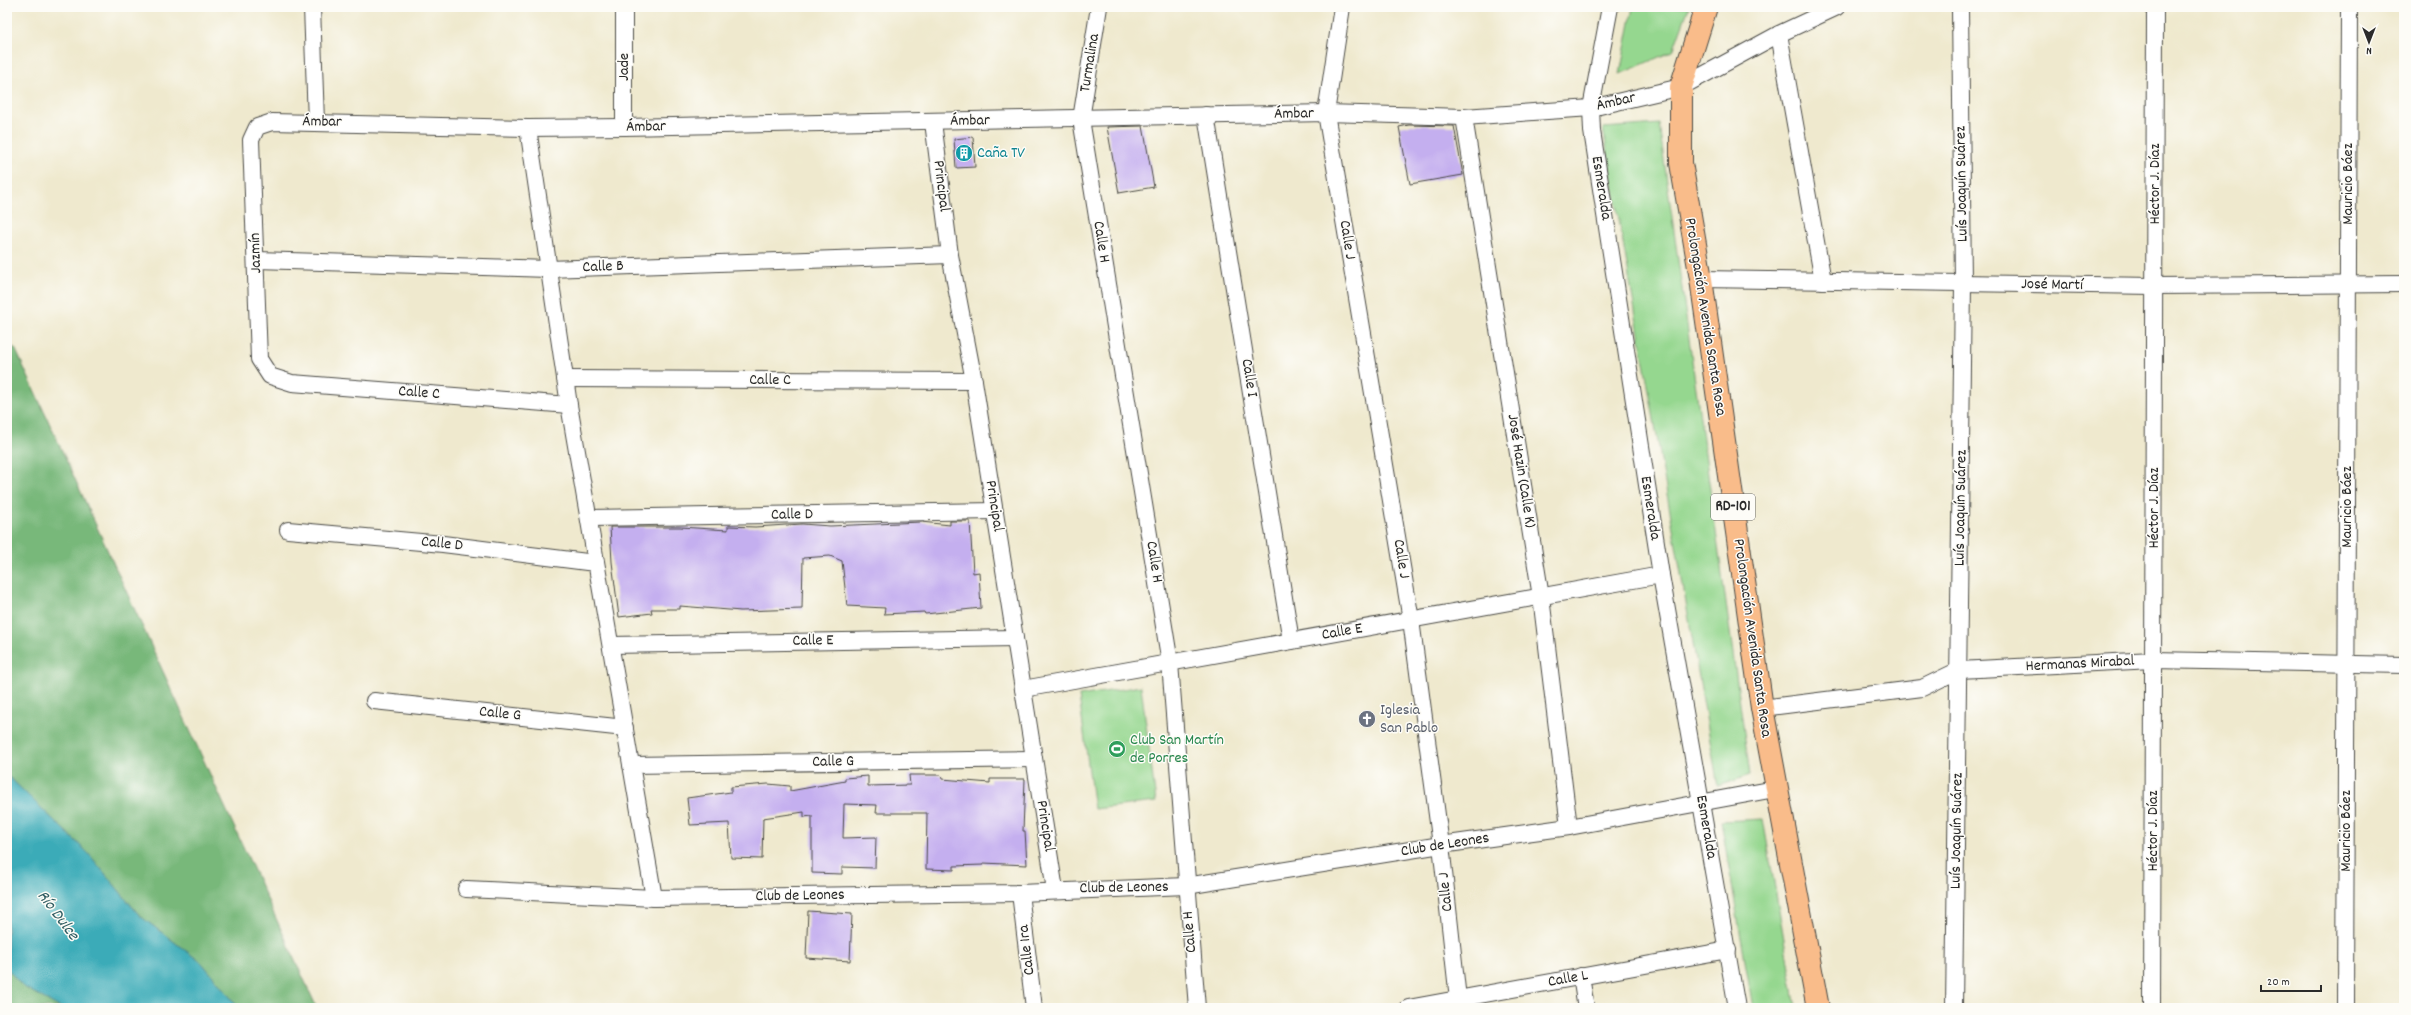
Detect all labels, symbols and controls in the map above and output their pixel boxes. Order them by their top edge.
north arrow [2349,22,2389,62]
street label: Turmalina [1074,31,1106,94]
text: N [2366,42,2372,58]
street label: Jade [613,53,636,81]
street label: Ámbar [1594,86,1638,118]
street label: Ámbar [1274,102,1314,126]
street label: Ámbar [950,109,990,133]
street label: Ámbar [302,110,342,134]
street label: Ámbar [626,115,666,139]
street label: Luís Joaquín Suárez [1949,126,1975,242]
place label: Caña TV [977,142,1025,165]
building icon: Caña TV [954,143,974,163]
street label: Héctor J. Díaz [2144,143,2167,225]
street label: Mauricio Báez [2337,143,2360,225]
street label: Esmeralda [1585,154,1617,222]
street label: Principal [926,159,956,213]
street label: Prolongación Avenida Santa Rosa [1678,216,1732,418]
street label: Calle H [1086,219,1116,265]
street label: Calle J [1333,219,1361,262]
street label: Jazmín [244,232,268,274]
street label: Calle B [582,255,624,279]
street label: José Martí [2021,273,2084,297]
street label: Calle I [1235,357,1263,399]
street label: Calle C [749,369,791,392]
street label: Calle C [397,380,441,406]
street label: José Hazin (Calle K) [1501,412,1541,530]
street label: Luís Joaquín Suárez [1948,450,1974,566]
street label: Mauricio Báez [2336,466,2359,548]
street label: Héctor J. Díaz [2143,467,2166,549]
street label: Esmeralda [1634,474,1666,542]
street label: Principal [979,479,1009,533]
road number: RD-101 [1711,494,1755,520]
street label: Calle D [771,503,813,527]
street label: Calle D [420,530,464,558]
street label: Prolongación Avenida Santa Rosa [1727,537,1777,739]
street label: Calle J [1387,538,1415,581]
street label: Calle H [1139,539,1169,585]
street label: Calle E [1320,617,1365,647]
street label: Calle E [792,629,834,653]
street label: Hermanas Mirabal [2025,650,2135,678]
place label: Iglesia San Pablo [1380,699,1438,740]
street label: Calle G [478,700,522,728]
church icon: Iglesia San Pablo [1357,709,1377,729]
place label: Club San Martín de Porres [1130,729,1224,770]
sports icon: Club San Martín de Porres [1107,739,1127,759]
street label: Calle G [812,750,854,774]
street label: Luís Joaquín Suárez [1944,773,1970,889]
street label: Héctor J. Díaz [2142,790,2165,872]
street label: Mauricio Báez [2335,790,2358,872]
street label: Esmeralda [1689,793,1723,861]
street label: Principal [1030,799,1060,853]
street label: Club de Leones [1399,827,1491,863]
street label: Calle J [1432,871,1460,913]
street label: Club de Leones [1079,876,1169,900]
street label: Club de Leones [755,884,845,908]
water label: Río Dulce [30,886,85,947]
street label: Calle H [1177,910,1203,954]
street label: Calle 1ra [1012,923,1042,977]
street label: Calle L [1546,964,1590,994]
scale bar [2261,967,2321,993]
text: 20 m [2267,974,2290,991]

